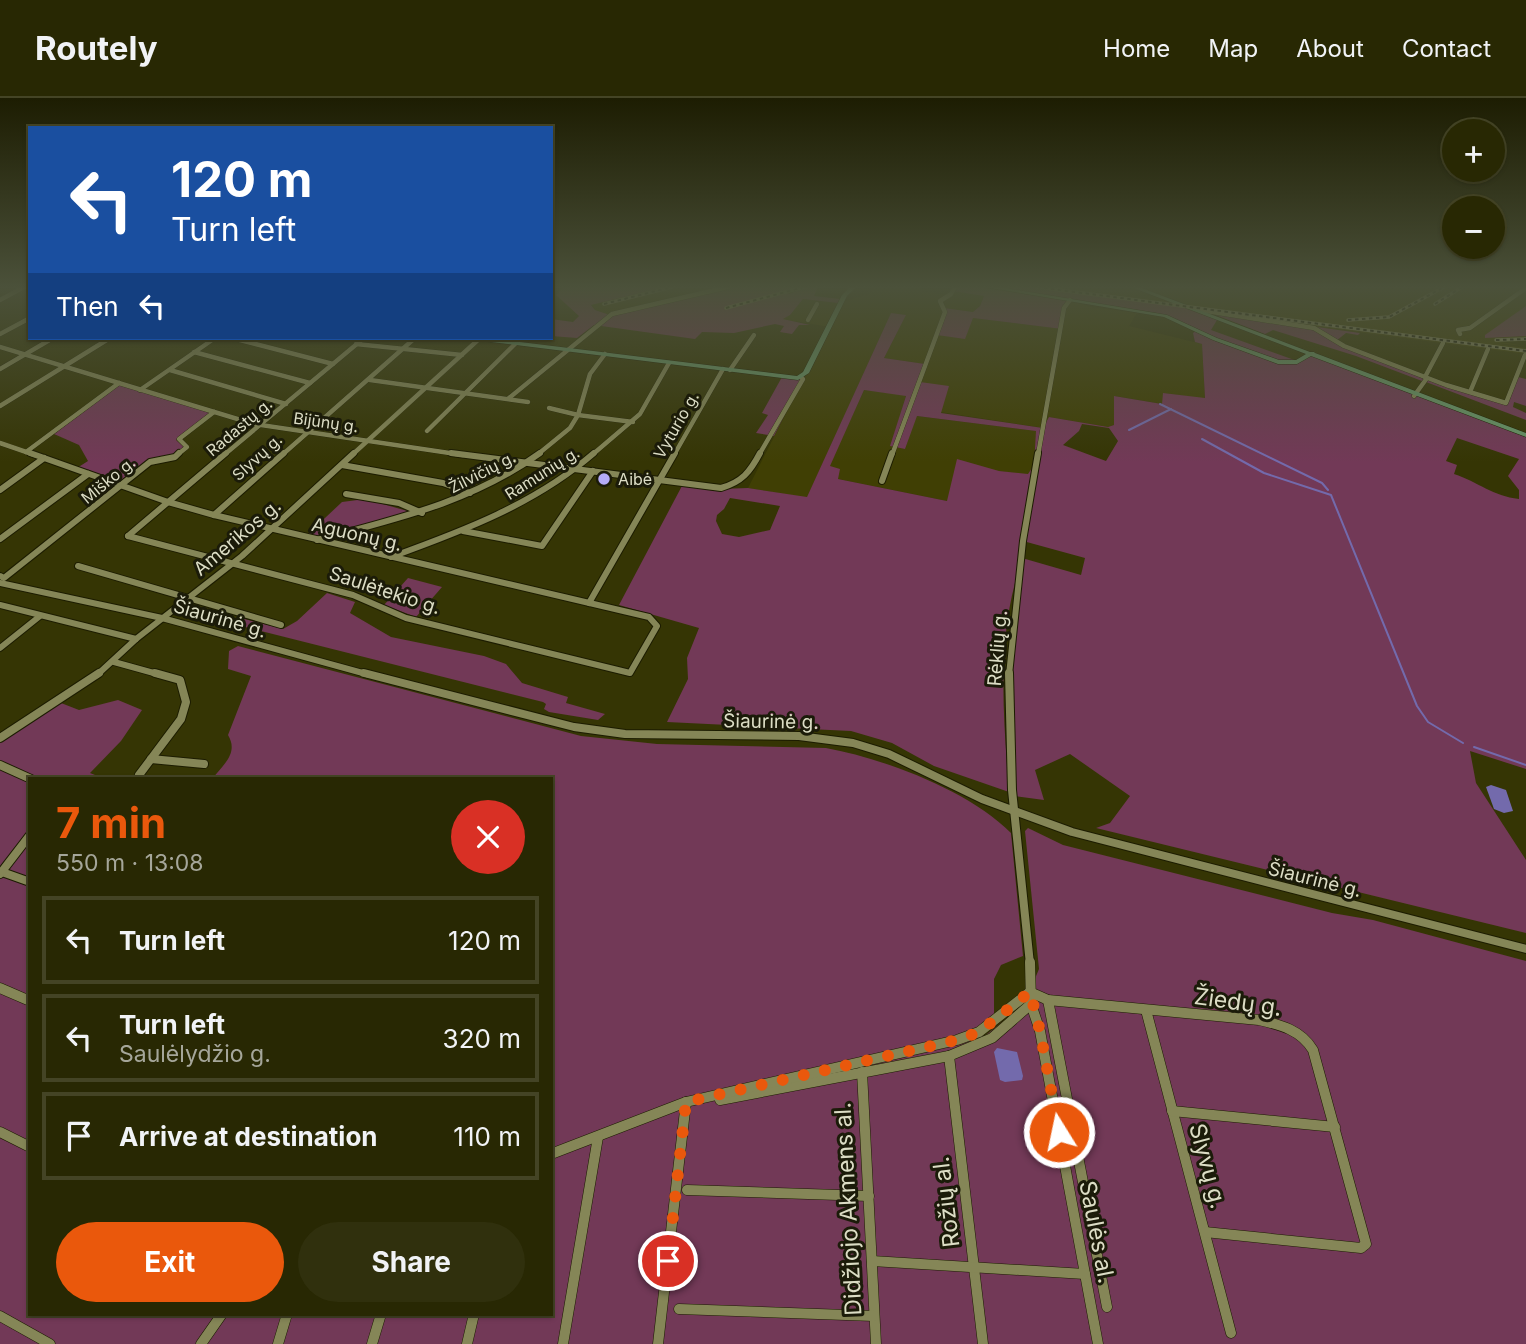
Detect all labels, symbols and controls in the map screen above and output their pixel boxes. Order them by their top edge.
text: Routely [35,28,158,68]
text: Home [1103,34,1170,63]
text: Map [1208,34,1258,63]
text: About [1296,34,1364,63]
text: Contact [1402,34,1491,63]
map controls [1442,119,1505,259]
button: + [1442,119,1505,182]
text: 120 m [171,150,312,209]
icon: left [56,154,147,245]
button: − [1442,196,1505,259]
text: Turn left [171,210,296,249]
icon: left [133,287,171,325]
text: Then [56,291,119,322]
street label: Vyturio g. [649,388,703,462]
street label: Radastų g. [202,394,276,460]
street label: Bijūnų g. [292,408,360,436]
street label: Slyvų g. [228,429,286,485]
street label: Ramunių g. [501,442,583,504]
street label: Žilvičių g. [445,447,519,497]
street label: Miško g. [77,452,139,508]
place label: Aibė [618,469,652,489]
marker: Aibė [596,471,612,487]
street label: Amerikos g. [189,494,286,581]
street label: Aguonų g. [309,513,404,556]
street label: Saulėtekio g. [326,562,443,619]
street label: Šiaurinė g. [171,594,269,643]
street label: Rėklių g. [983,609,1012,687]
street label: Šiaurinė g. [723,709,819,734]
text: 7 min [56,797,166,848]
button: close [451,800,525,874]
text: 550 m · 13:08 [56,849,204,877]
street label: Šiaurinė g. [1266,857,1364,902]
icon: left [60,921,98,959]
text: Turn left [119,925,225,956]
text: 120 m [448,925,521,956]
street label: Žiedų g. [1192,982,1284,1022]
text: Turn left [119,1009,225,1040]
icon: left [60,1019,98,1057]
text: 320 m [443,1023,521,1054]
text: Saulėlydžio g. [119,1040,271,1068]
position arrow [1022,1095,1096,1169]
street label: Didžiojo Akmens al. [828,1102,868,1316]
icon: arrive [60,1117,98,1155]
street label: Slyvų g. [1183,1120,1233,1212]
text: Arrive at destination [119,1121,378,1152]
text: 110 m [453,1121,521,1152]
street label: Rožių al. [927,1155,965,1249]
street label: Saulės al. [1073,1178,1121,1286]
button: Exit [56,1222,284,1302]
button: Share [298,1222,525,1302]
pin [638,1231,698,1291]
icon: arrive [649,1242,687,1280]

